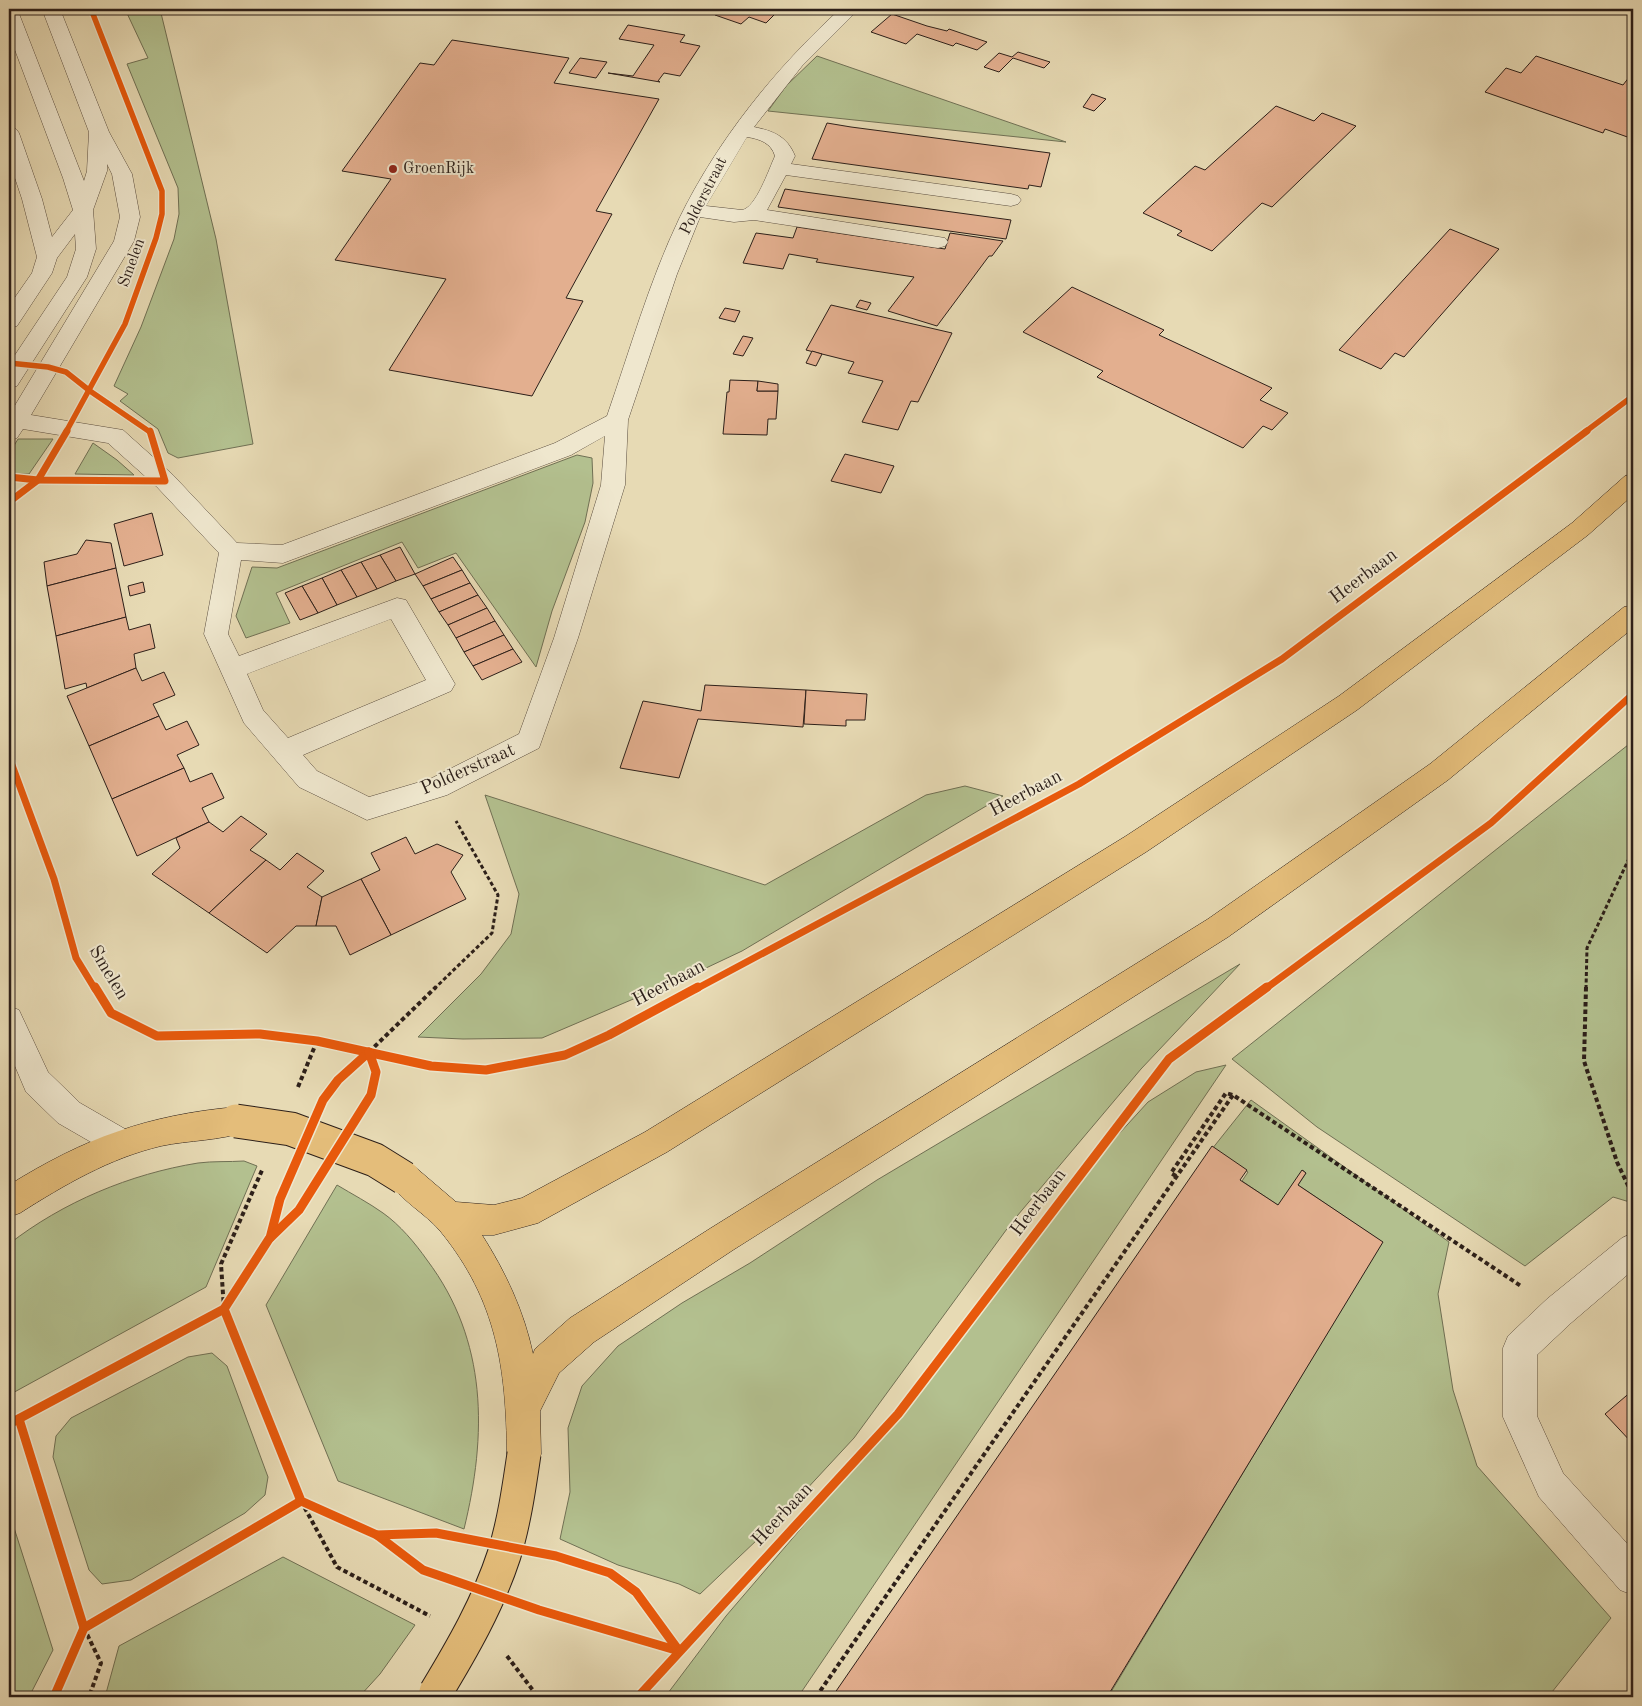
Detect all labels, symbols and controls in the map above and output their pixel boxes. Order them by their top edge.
street label: Polderstraat [678,154,731,238]
place label: GroenRijk [403,161,474,177]
marker: GroenRijk [387,163,399,175]
street label: Smelen [116,236,148,289]
street label: Heerbaan [1327,546,1401,608]
street label: Polderstraat [418,741,518,799]
street label: Heerbaan [987,767,1065,821]
street label: Smelen [84,942,132,1004]
street label: Heerbaan [630,957,708,1011]
street label: Heerbaan [1008,1166,1070,1240]
street label: Heerbaan [749,1480,817,1550]

